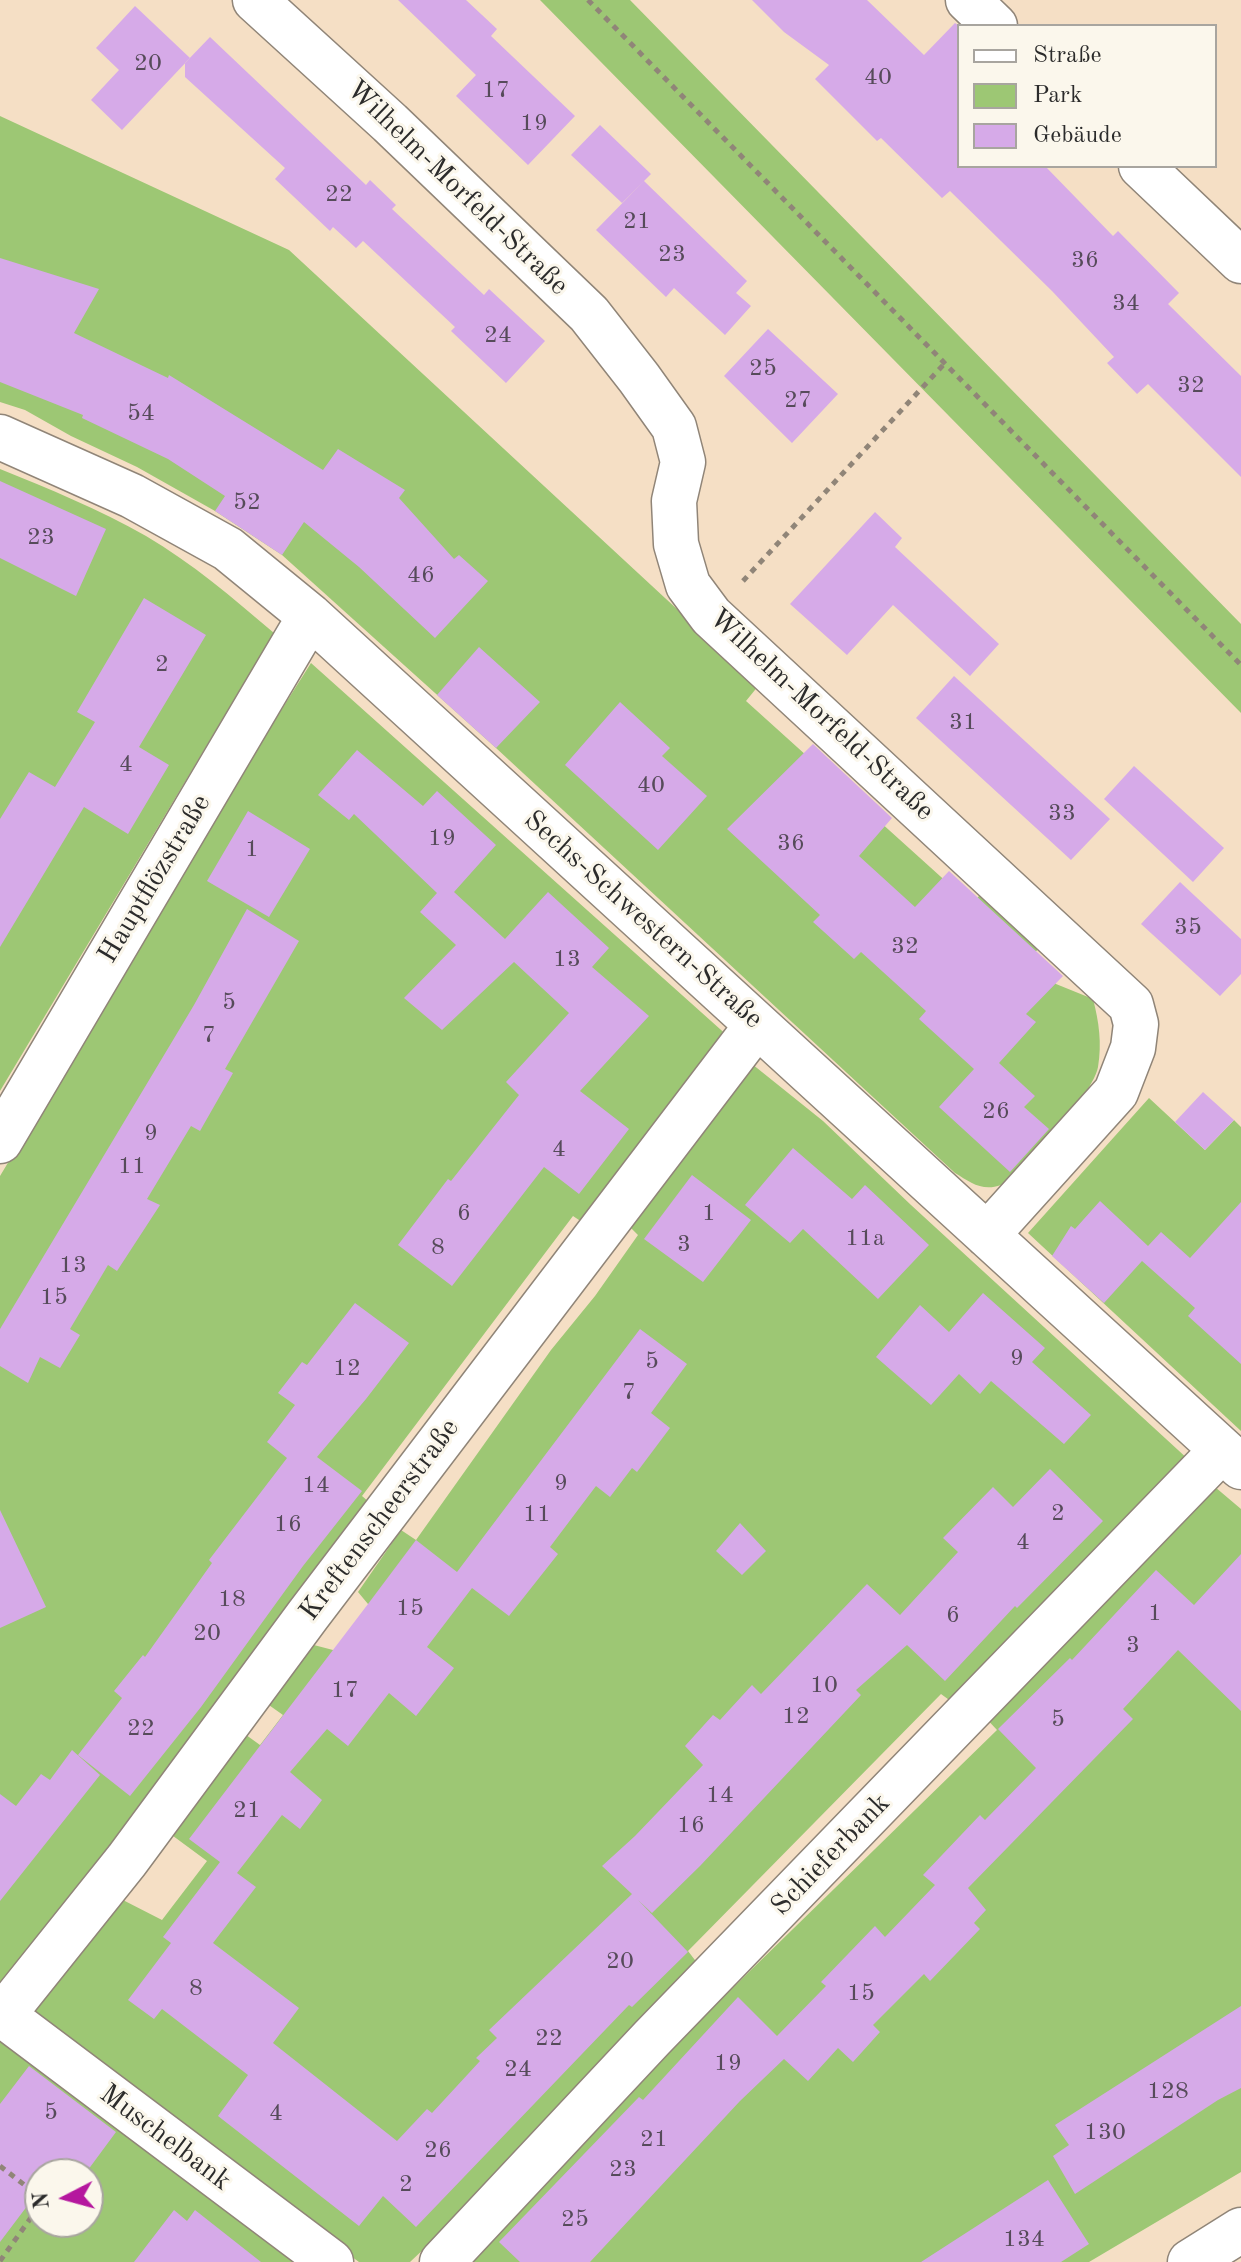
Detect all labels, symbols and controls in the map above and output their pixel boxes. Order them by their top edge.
legend [957,24,1217,168]
text: Straße [1033,44,1102,68]
house number: 20 [134,50,162,78]
house number: 40 [864,64,892,92]
street label: Wilhelm-Morfeld-Straße [339,73,575,303]
house number: 17 [482,77,510,105]
text: Park [1033,84,1082,108]
house number: 19 [520,110,548,138]
text: Gebäude [1033,124,1122,148]
house number: 22 [325,181,353,209]
house number: 21 [623,208,651,236]
house number: 23 [658,241,686,269]
house number: 36 [1071,247,1099,275]
house number: 34 [1112,290,1140,318]
house number: 24 [484,322,512,350]
house number: 25 [749,355,777,383]
house number: 32 [1177,372,1205,400]
house number: 27 [784,387,812,415]
house number: 54 [127,400,155,428]
house number: 52 [233,489,261,517]
house number: 23 [27,524,55,552]
house number: 46 [407,562,435,590]
street label: Wilhelm-Morfeld-Straße [701,602,941,828]
house number: 2 [155,651,169,679]
house number: 31 [949,709,977,737]
house number: 4 [119,751,133,779]
house number: 40 [637,772,665,800]
street label: Hauptflözstraße [91,788,219,970]
house number: 33 [1048,800,1076,828]
street label: Sechs-Schwestern-Straße [517,804,769,1036]
house number: 19 [428,825,456,853]
house number: 36 [777,830,805,858]
house number: 1 [245,836,259,864]
house number: 35 [1174,914,1202,942]
house number: 32 [891,933,919,961]
house number: 13 [553,946,581,974]
house number: 5 [222,989,236,1017]
house number: 7 [202,1022,216,1050]
house number: 26 [982,1098,1010,1126]
house number: 9 [144,1120,158,1148]
house number: 4 [552,1136,566,1164]
house number: 11 [118,1153,146,1181]
house number: 6 [457,1200,471,1228]
house number: 1 [702,1200,716,1228]
house number: 11a [845,1225,885,1253]
house number: 3 [677,1231,691,1259]
house number: 8 [431,1234,445,1262]
house number: 13 [59,1252,87,1280]
house number: 15 [40,1284,68,1312]
house number: 9 [1010,1345,1024,1373]
house number: 5 [645,1348,659,1376]
house number: 12 [333,1355,361,1383]
house number: 7 [622,1379,636,1407]
street label: Kreftenscheerstraße [293,1412,467,1628]
house number: 9 [554,1470,568,1498]
house number: 14 [302,1472,330,1500]
house number: 2 [1051,1500,1065,1528]
house number: 11 [523,1501,551,1529]
house number: 16 [274,1511,302,1539]
house number: 4 [1016,1529,1030,1557]
house number: 18 [218,1586,246,1614]
house number: 15 [396,1595,424,1623]
house number: 1 [1148,1600,1162,1628]
house number: 6 [946,1602,960,1630]
house number: 20 [193,1620,221,1648]
house number: 3 [1126,1632,1140,1660]
house number: 10 [810,1672,838,1700]
house number: 17 [331,1677,359,1705]
house number: 12 [782,1703,810,1731]
house number: 5 [1051,1706,1065,1734]
house number: 22 [127,1715,155,1743]
house number: 14 [706,1782,734,1810]
street label: Schieferbank [764,1787,898,1923]
house number: 21 [233,1797,261,1825]
house number: 16 [677,1812,705,1840]
house number: 20 [606,1948,634,1976]
house number: 8 [189,1975,203,2003]
house number: 15 [847,1980,875,2008]
house number: 22 [535,2025,563,2053]
house number: 19 [714,2050,742,2078]
house number: 24 [504,2056,532,2084]
street label: Muschelbank [92,2078,238,2198]
house number: 128 [1147,2078,1189,2106]
house number: 5 [44,2099,58,2127]
house number: 4 [269,2100,283,2128]
house number: 130 [1084,2119,1126,2147]
house number: 21 [640,2126,668,2154]
house number: 26 [424,2137,452,2165]
house number: 23 [609,2156,637,2184]
north arrow [24,2158,104,2238]
house number: 2 [399,2171,413,2199]
text: N [30,2191,54,2210]
house number: 25 [561,2206,589,2234]
house number: 134 [1003,2226,1045,2254]

